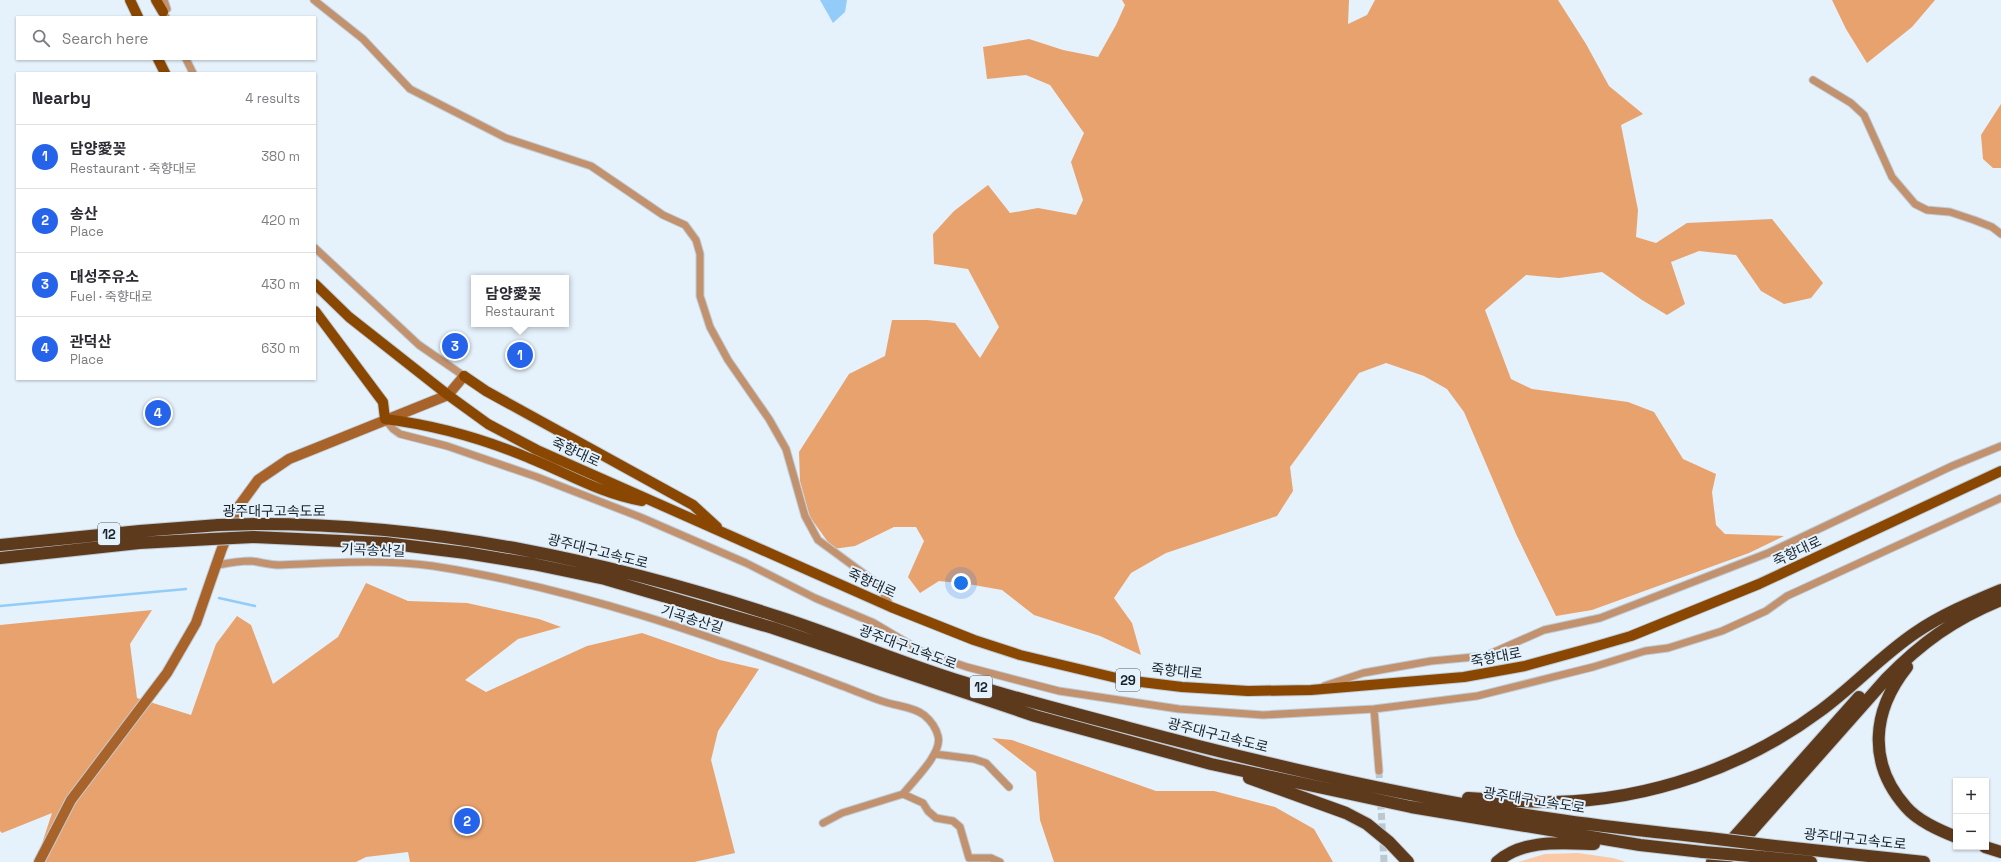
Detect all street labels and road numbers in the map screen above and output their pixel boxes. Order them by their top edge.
street label: 죽향대로 [549,433,603,471]
street label: 광주대구고속도로 [222,502,326,520]
road number: 12 [98,523,120,545]
street label: 광주대구고속도로 [546,530,650,572]
street label: 죽향대로 [1770,532,1824,570]
street label: 기곡송산길 [341,540,405,560]
street label: 죽향대로 [845,564,899,602]
street label: 기곡송산길 [659,601,725,637]
street label: 광주대구고속도로 [857,621,960,673]
street label: 죽향대로 [1469,643,1523,671]
street label: 죽향대로 [1150,659,1204,683]
road number: 29 [1116,669,1140,691]
road number: 12 [970,676,992,698]
street label: 광주대구고속도로 [1166,714,1270,756]
street label: 광주대구고속도로 [1482,783,1586,817]
street label: 광주대구고속도로 [1803,825,1907,853]

